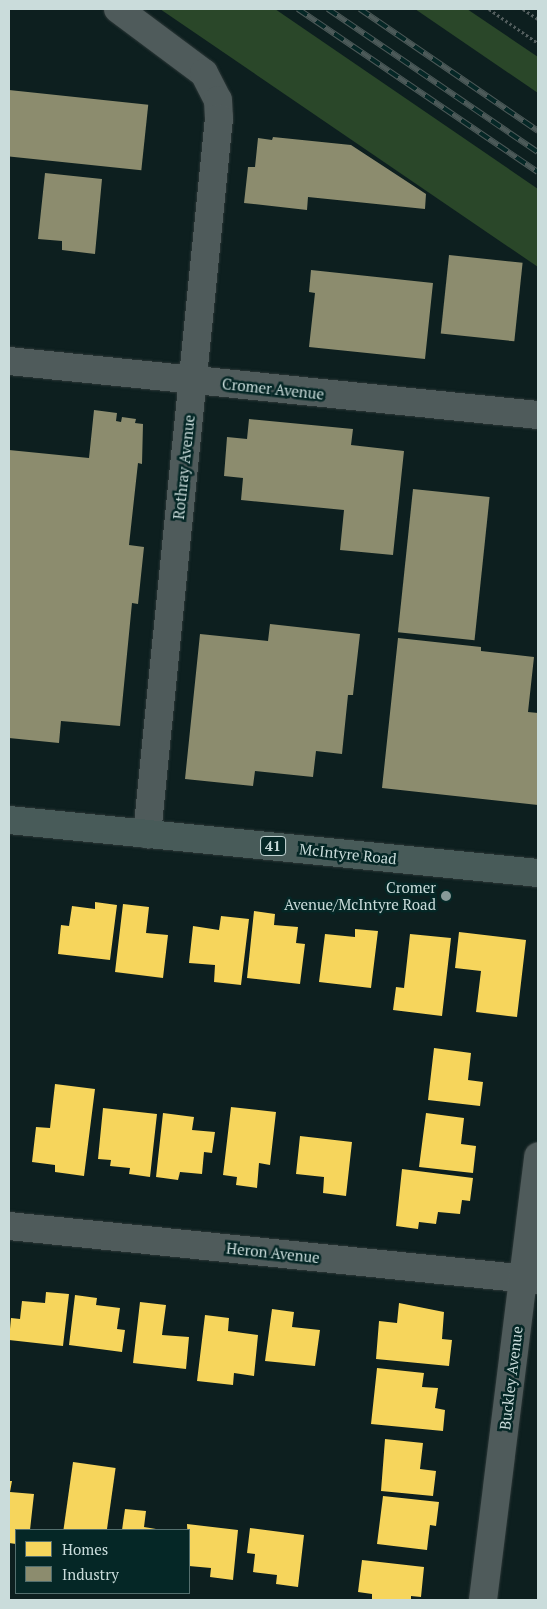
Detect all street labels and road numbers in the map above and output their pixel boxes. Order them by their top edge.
street label: Cromer Avenue [221,375,325,403]
street label: Rothray Avenue [170,414,198,520]
road number: 41 [259,834,287,858]
street label: McIntyre Road [298,840,398,868]
street label: Heron Avenue [225,1239,321,1267]
street label: Buckley Avenue [496,1325,526,1431]

